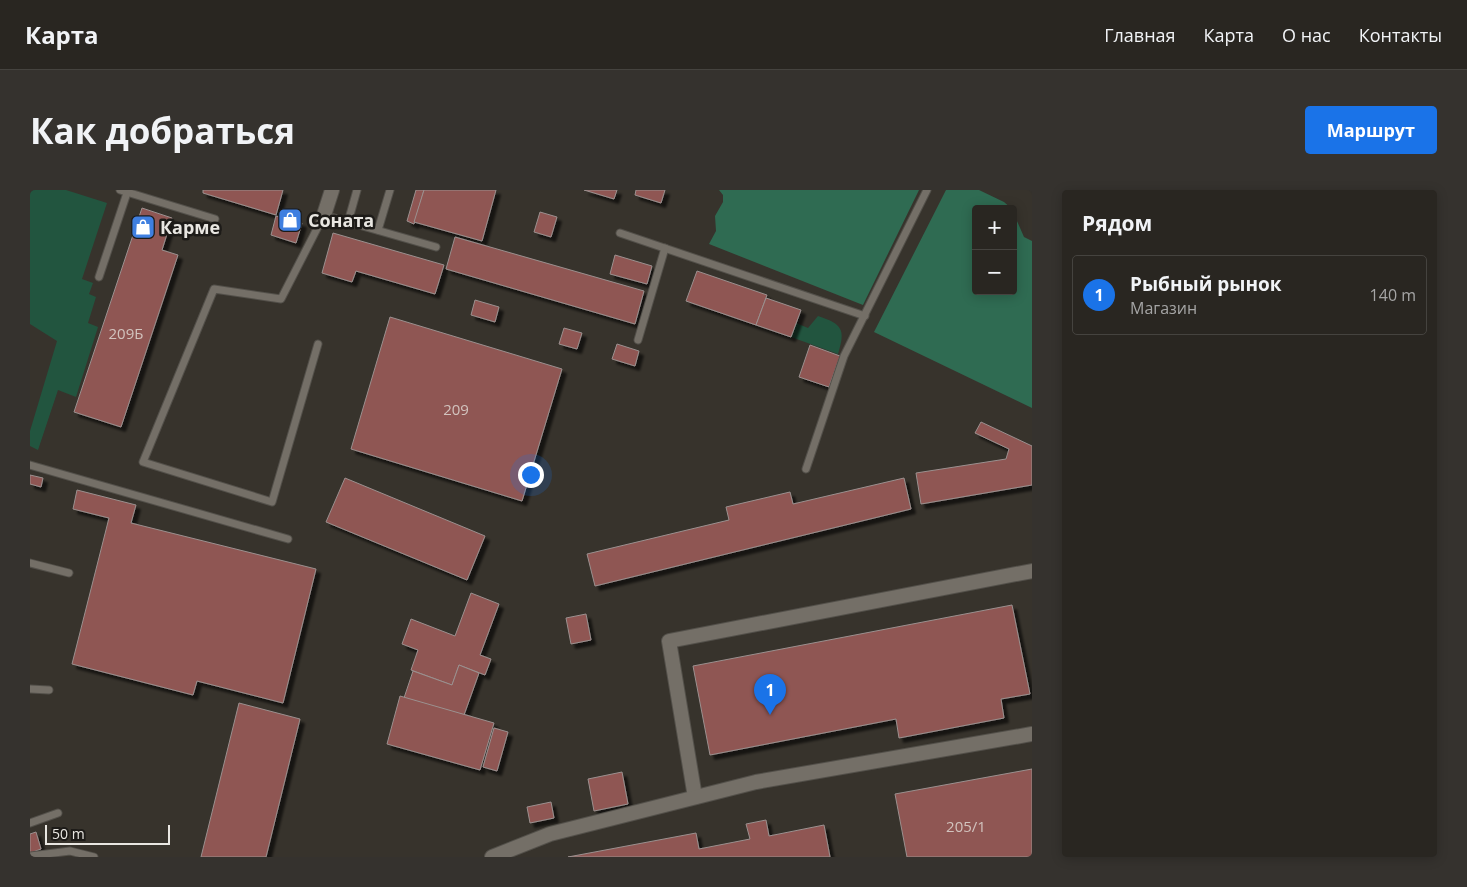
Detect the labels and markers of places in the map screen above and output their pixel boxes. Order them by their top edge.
shop icon: Соната [277,207,303,233]
place label: Соната [308,208,374,232]
shop icon: Карме [130,214,156,240]
place label: Карме [160,215,220,239]
pin: 1 [754,674,786,715]

